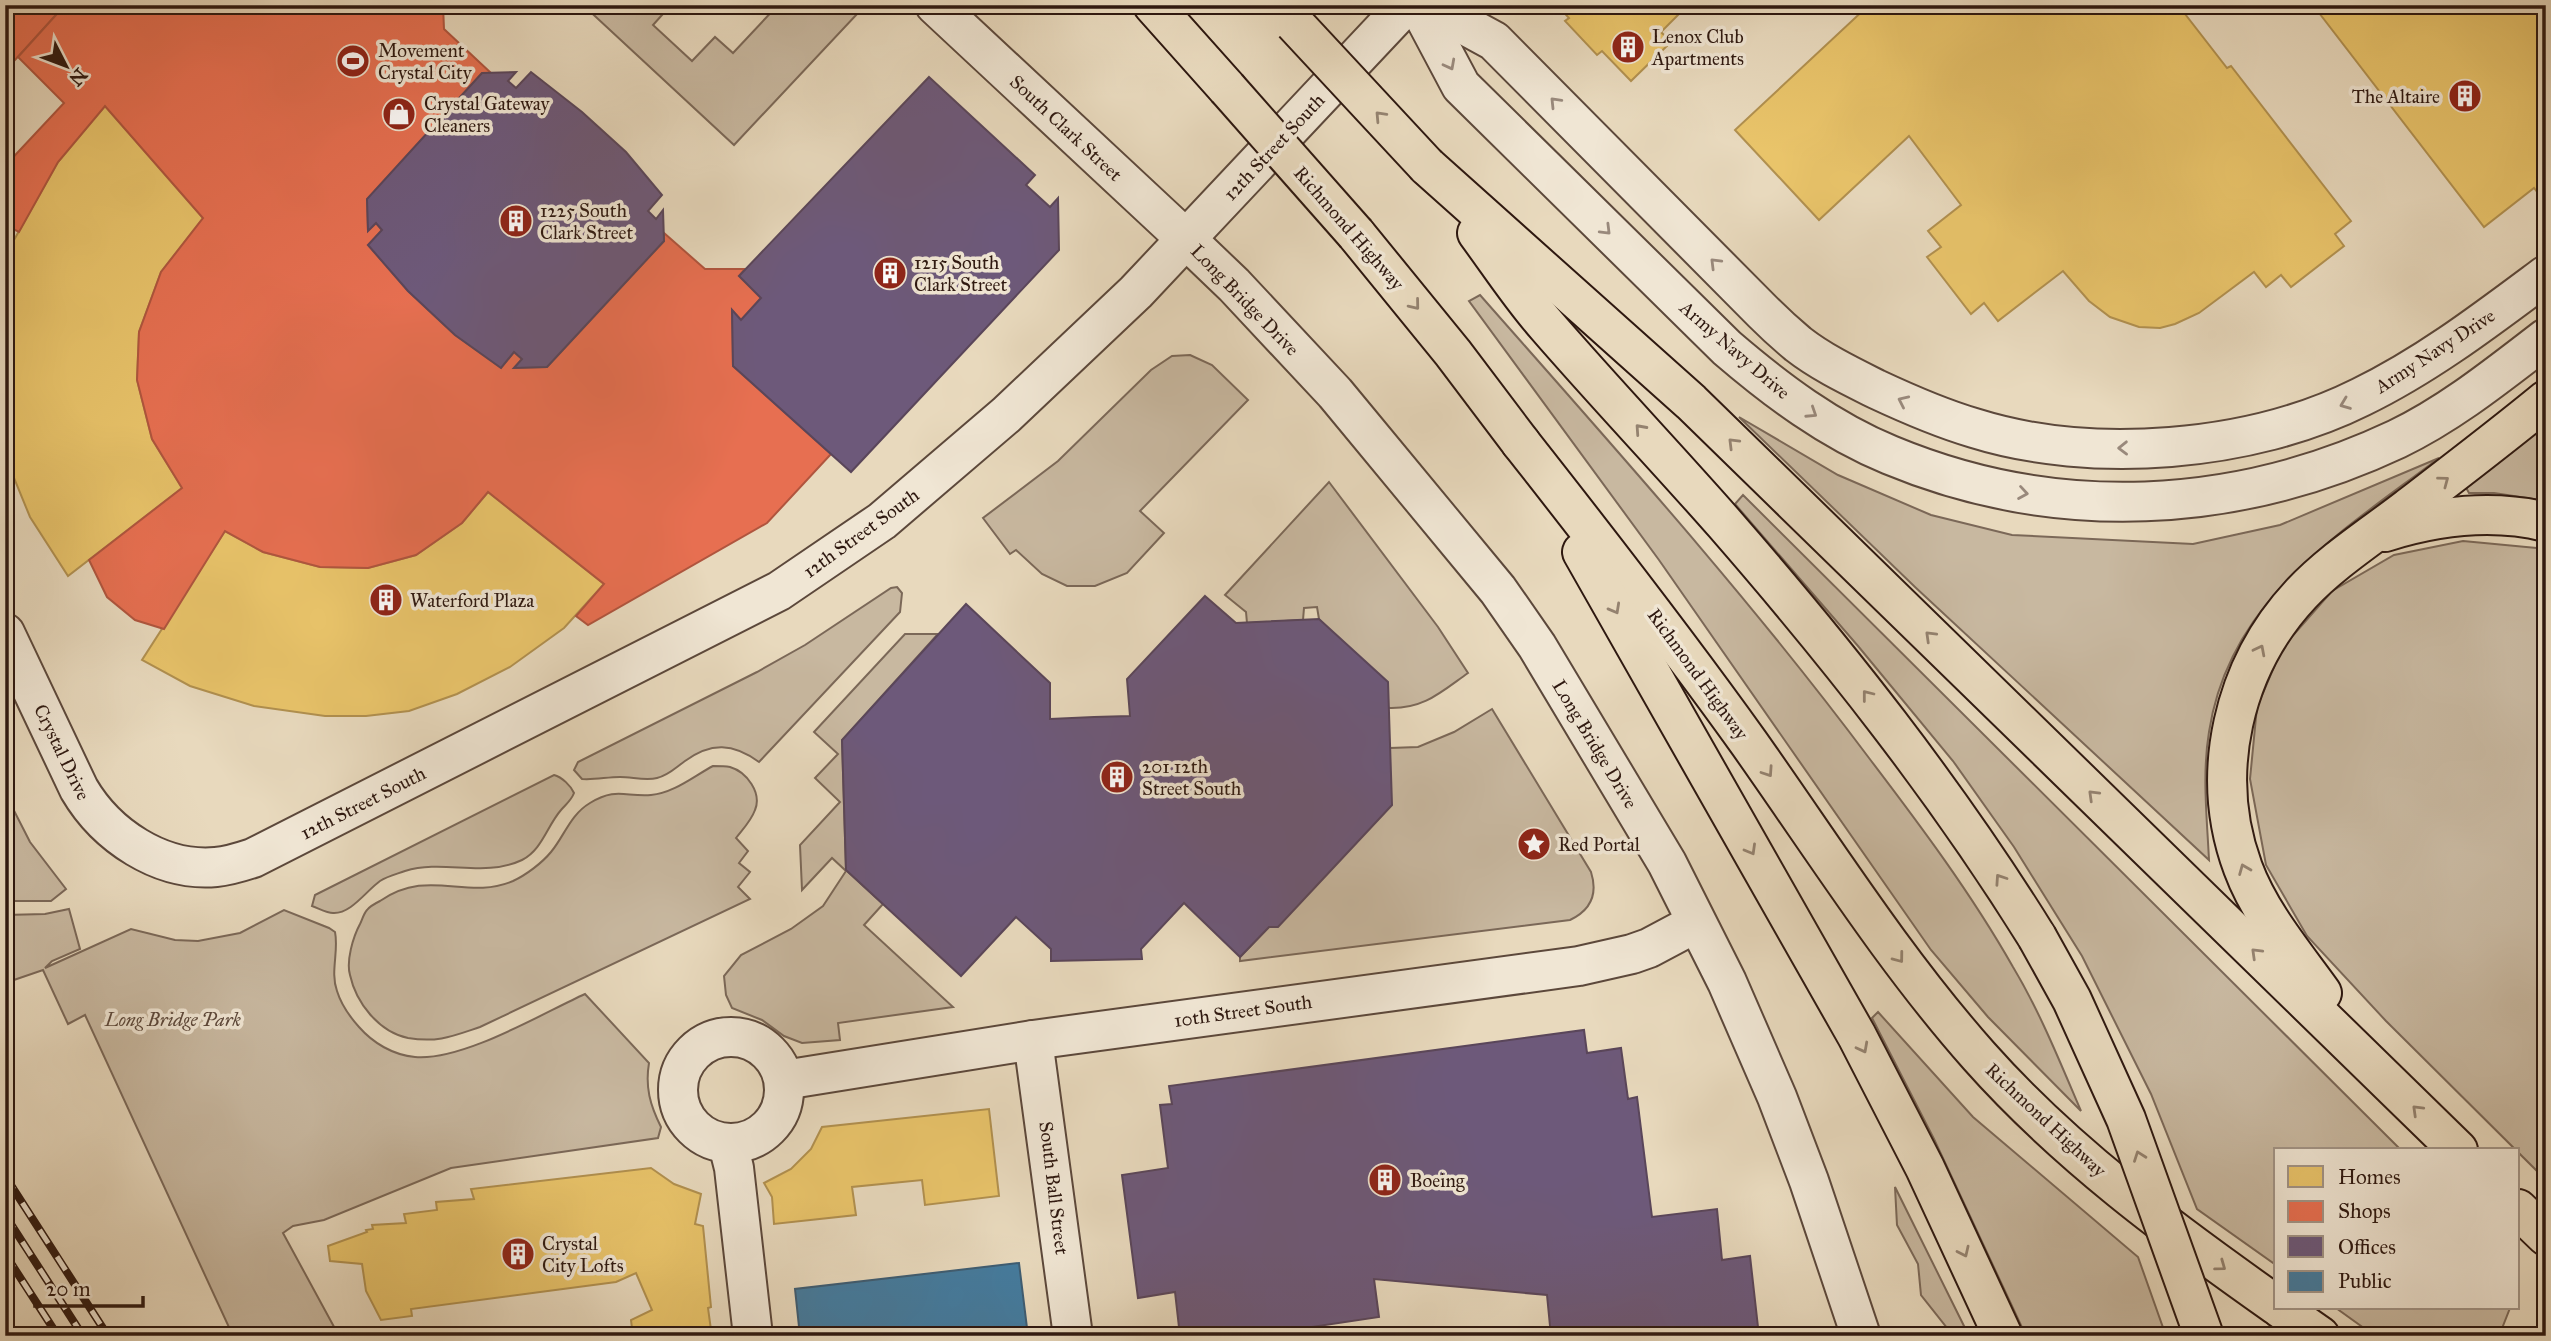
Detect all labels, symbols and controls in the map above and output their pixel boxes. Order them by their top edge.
place label: Lenox Club Apartments [1651,25,1744,70]
building icon: Lenox Club Apartments [1609,28,1647,66]
north arrow [32,32,102,102]
place label: Movement Crystal City [378,39,473,84]
sports icon: Movement Crystal City [334,42,372,80]
one-way arrow [1442,58,1455,71]
text: N [64,63,92,91]
street label: South Clark Street [1005,70,1127,186]
building icon: The Altaire [2446,77,2484,115]
place label: The Altaire [2352,85,2440,108]
street label: 12th Street South [1219,89,1330,205]
place label: Crystal Gateway Cleaners [424,92,551,137]
shop icon: Crystal Gateway Cleaners [380,95,418,133]
one-way arrow [1550,97,1563,110]
one-way arrow [1376,111,1389,124]
street label: Richmond Highway [1288,161,1410,296]
place label: 1225 South Clark Street [540,199,633,244]
building icon: 1225 South Clark Street [497,202,535,240]
one-way arrow [1598,221,1611,234]
street label: Long Bridge Drive [1185,239,1304,361]
place label: 1215 South Clark Street [914,251,1007,296]
building icon: 1215 South Clark Street [871,254,909,292]
one-way arrow [1710,259,1723,272]
street label: Army Navy Drive [1675,295,1795,404]
one-way arrow [1407,297,1419,310]
street label: Army Navy Drive [2370,304,2499,399]
one-way arrow [1898,396,1910,410]
one-way arrow [2339,396,2351,410]
one-way arrow [1805,404,1818,417]
one-way arrow [1636,424,1648,437]
one-way arrow [1728,438,1741,451]
one-way arrow [2118,440,2128,456]
one-way arrow [2436,476,2448,489]
street label: 12th Street South [799,483,924,583]
one-way arrow [2017,485,2029,500]
building icon: Waterford Plaza [367,581,405,619]
place label: Waterford Plaza [410,589,535,612]
one-way arrow [1607,602,1620,614]
street label: Richmond Highway [1642,604,1754,746]
one-way arrow [1925,632,1938,645]
one-way arrow [2252,645,2266,657]
street label: Long Bridge Drive [1547,675,1643,813]
one-way arrow [1863,690,1876,702]
street label: Crystal Drive [29,700,95,804]
place label: 201 12th Street South [1142,755,1242,800]
building icon: 201 12th Street South [1098,758,1136,796]
street label: 12th Street South [296,761,430,844]
one-way arrow [1760,764,1773,777]
one-way arrow [2089,791,2101,803]
place icon: Red Portal [1515,825,1553,863]
place label: Red Portal [1558,833,1641,856]
one-way arrow [1743,842,1756,855]
one-way arrow [2239,864,2253,876]
one-way arrow [1996,874,2009,887]
one-way arrow [2252,949,2265,962]
one-way arrow [1890,950,1903,963]
street label: 10th Street South [1172,990,1314,1032]
park label: Long Bridge Park [104,1008,242,1031]
one-way arrow [1855,1040,1869,1053]
street label: Richmond Highway [1980,1058,2112,1183]
one-way arrow [2412,1105,2425,1118]
street label: South Ball Street [1034,1120,1074,1256]
legend [2274,1148,2520,1310]
one-way arrow [2134,1151,2148,1163]
building icon: Boeing [1366,1161,1404,1199]
text: Homes [2338,1164,2401,1190]
place label: Boeing [1410,1169,1465,1193]
text: Shops [2338,1198,2391,1224]
place label: Crystal City Lofts [542,1232,624,1277]
text: Offices [2338,1234,2396,1260]
building icon: Crystal City Lofts [499,1235,537,1273]
one-way arrow [1956,1244,1970,1257]
one-way arrow [2213,1258,2226,1270]
scale bar [35,1264,144,1308]
text: Public [2338,1268,2392,1294]
text: 20 m [46,1276,91,1302]

